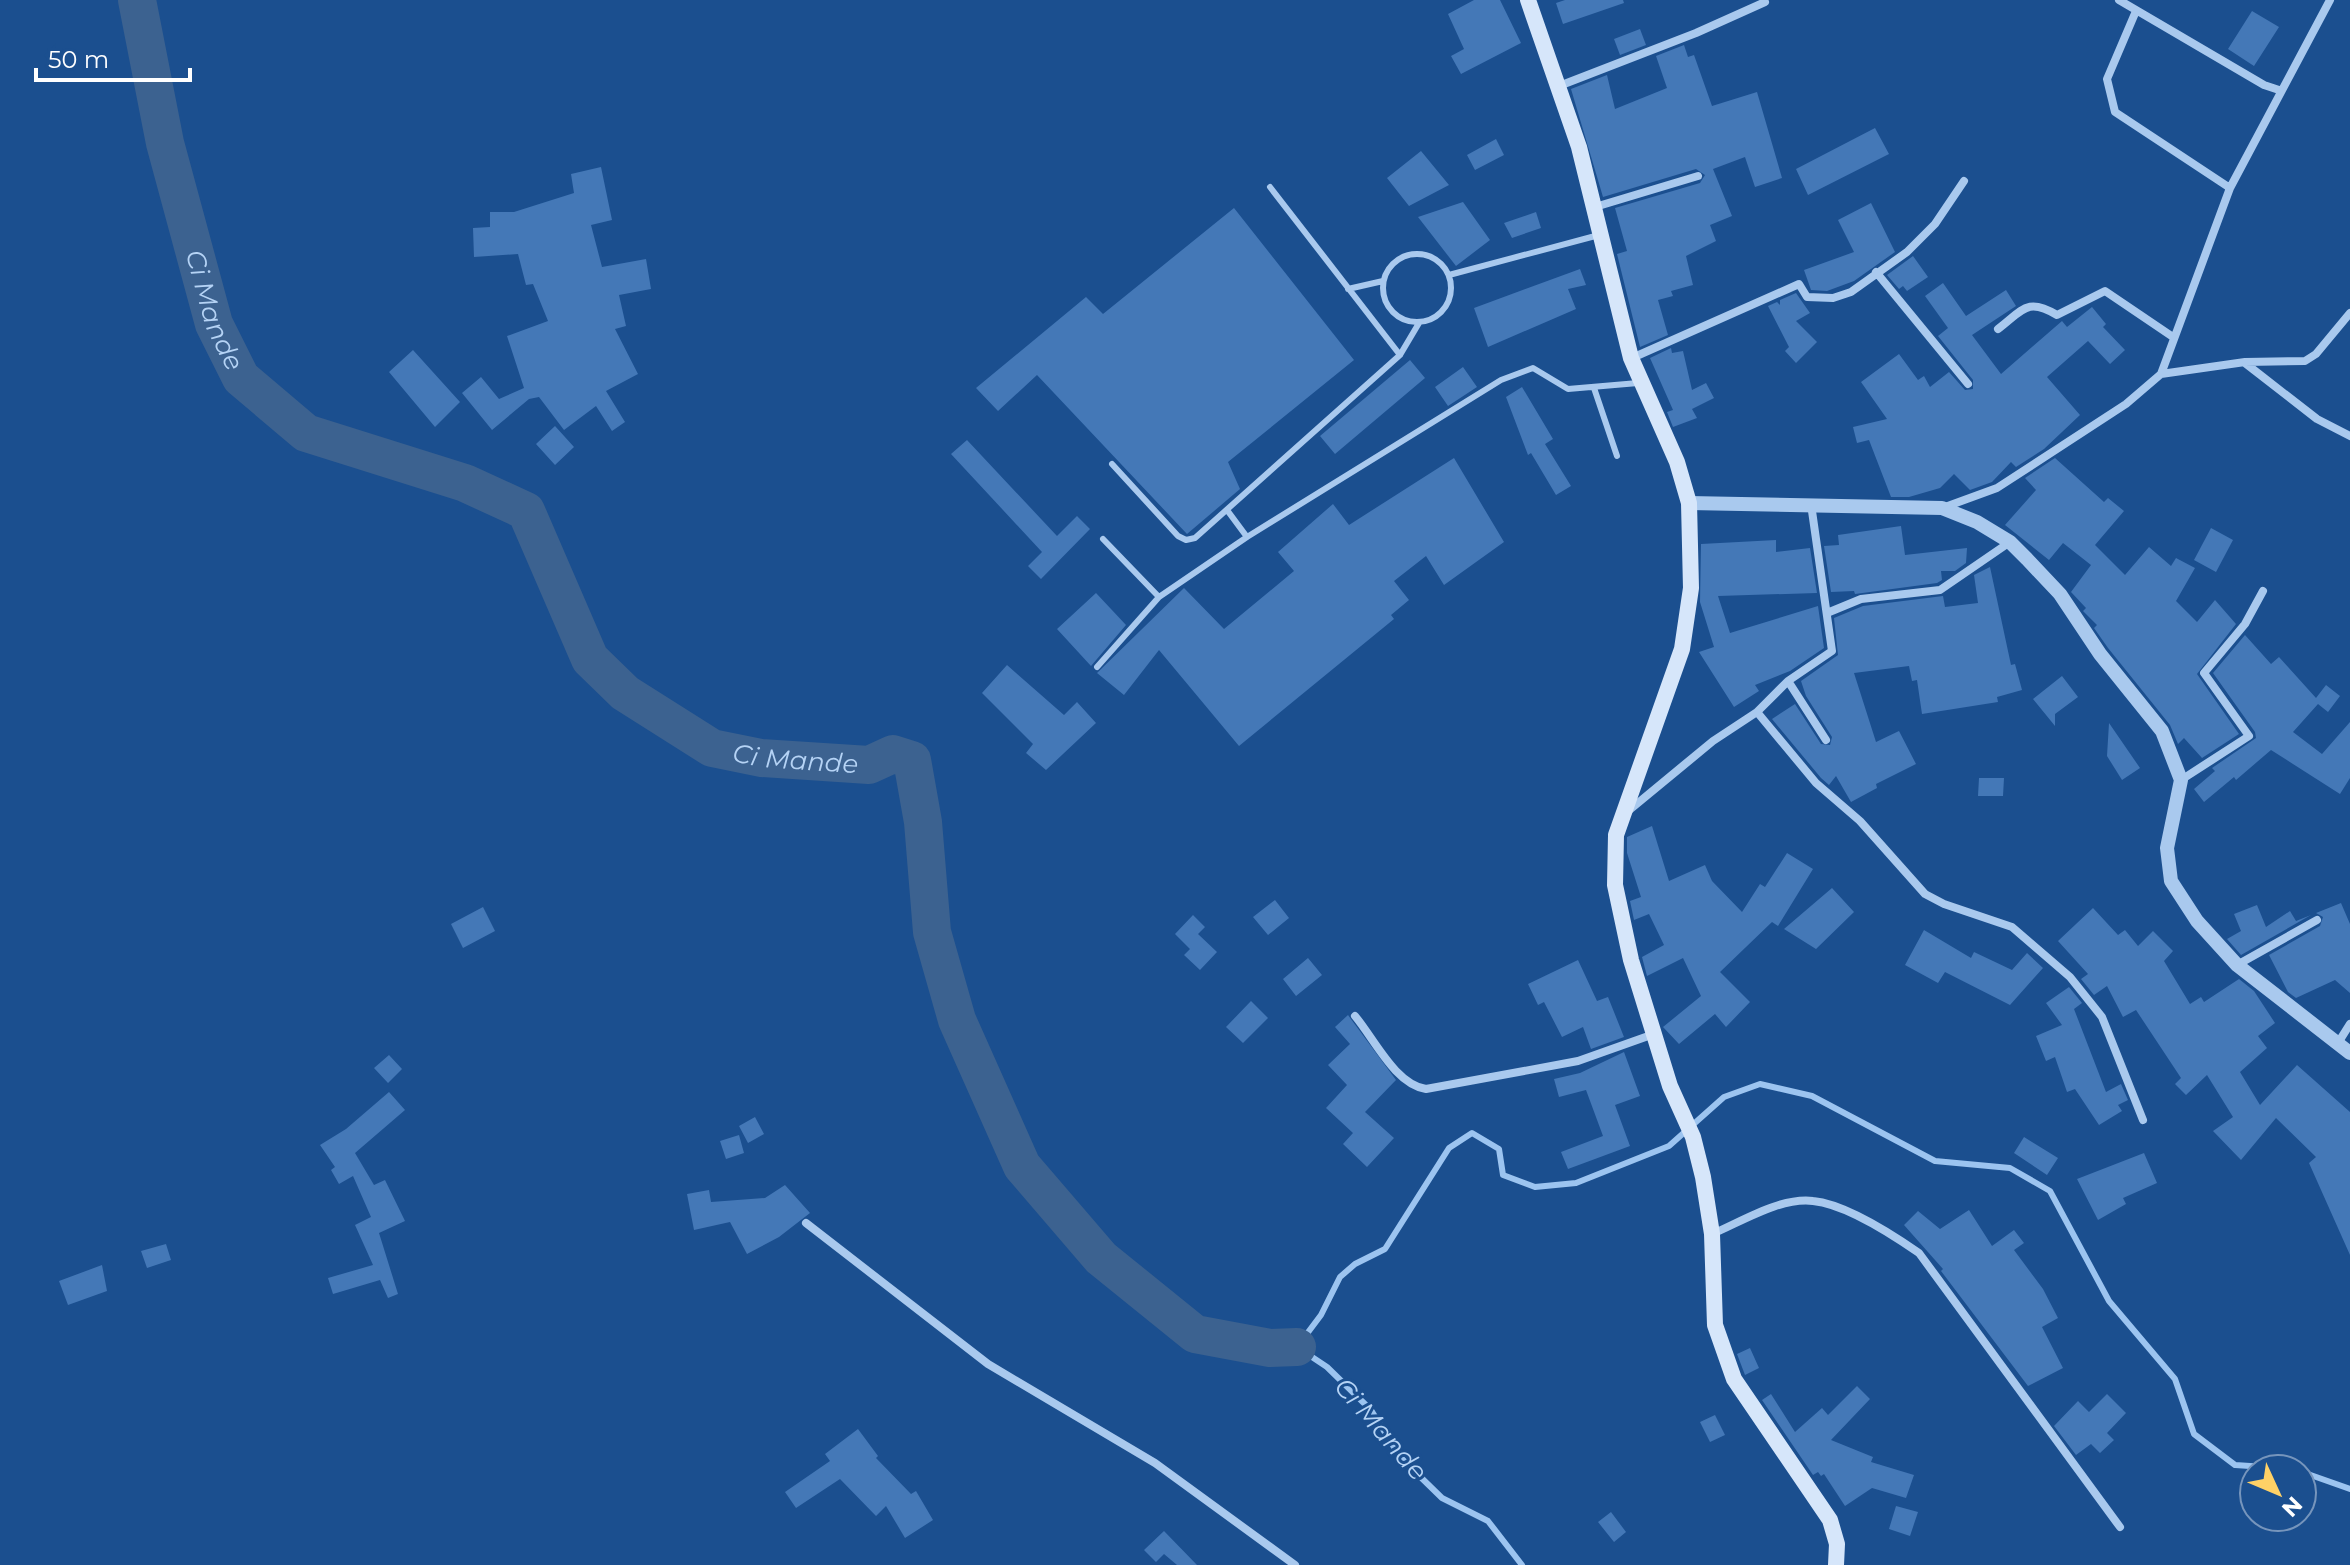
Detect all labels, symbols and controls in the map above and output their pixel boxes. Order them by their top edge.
scale bar [36,32,190,82]
text: 50 m [48,45,109,74]
water label: Ci Mande [179,246,251,376]
water label: Ci Mande [730,737,859,780]
water label: Ci Mande [1328,1371,1434,1487]
north arrow [2238,1453,2318,1533]
text: N [2276,1491,2308,1522]

